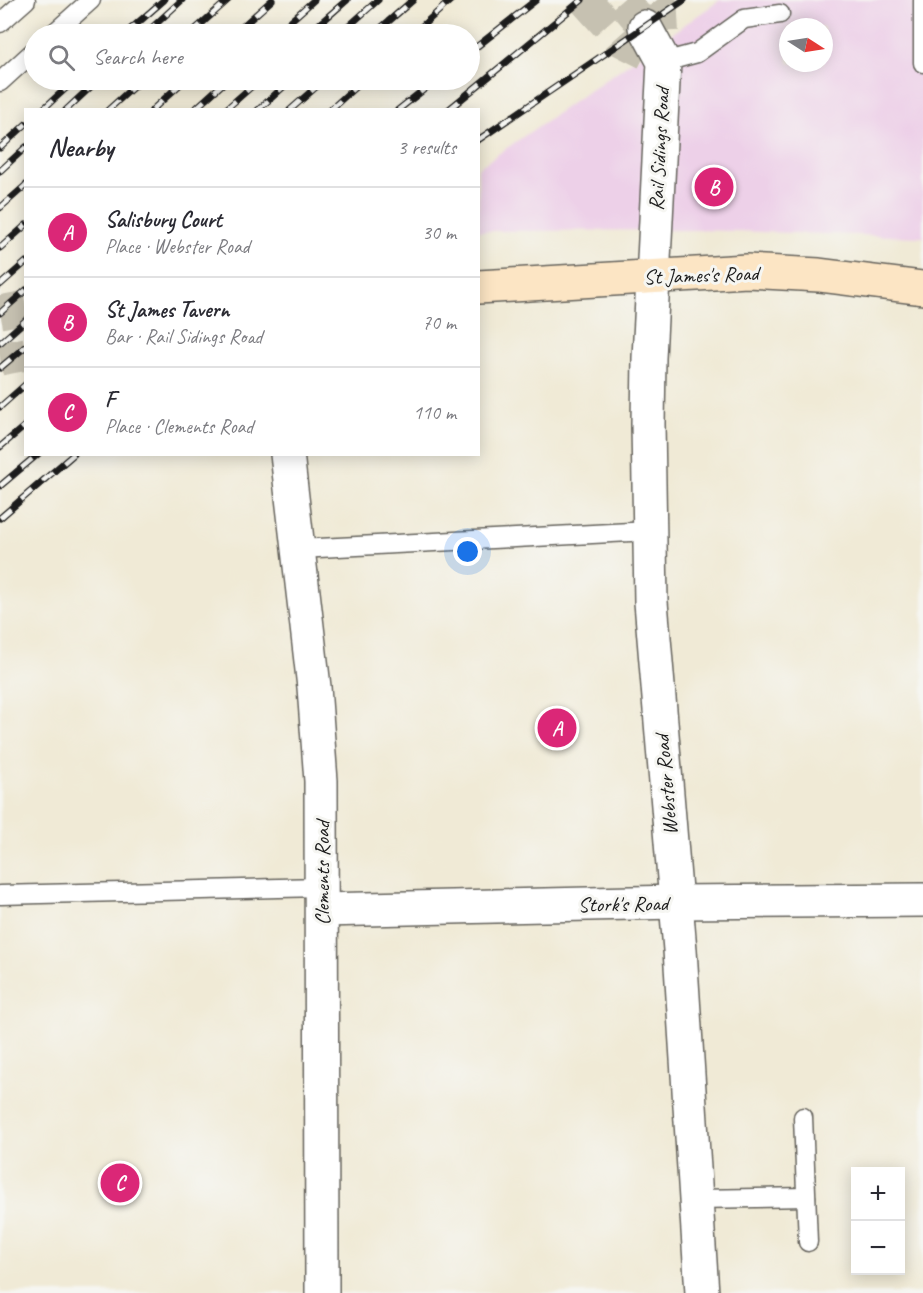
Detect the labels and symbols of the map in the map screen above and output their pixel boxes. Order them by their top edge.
north arrow [779,18,833,72]
street label: Rail Sidings Road [643,84,675,211]
pin: B [694,164,734,210]
street label: St James's Road [643,260,763,290]
your location [453,537,482,566]
pin: A [538,706,576,750]
street label: Webster Road [648,730,683,836]
street label: Clements Road [309,818,335,925]
street label: Stork's Road [578,890,672,918]
pin: C [100,1160,140,1206]

